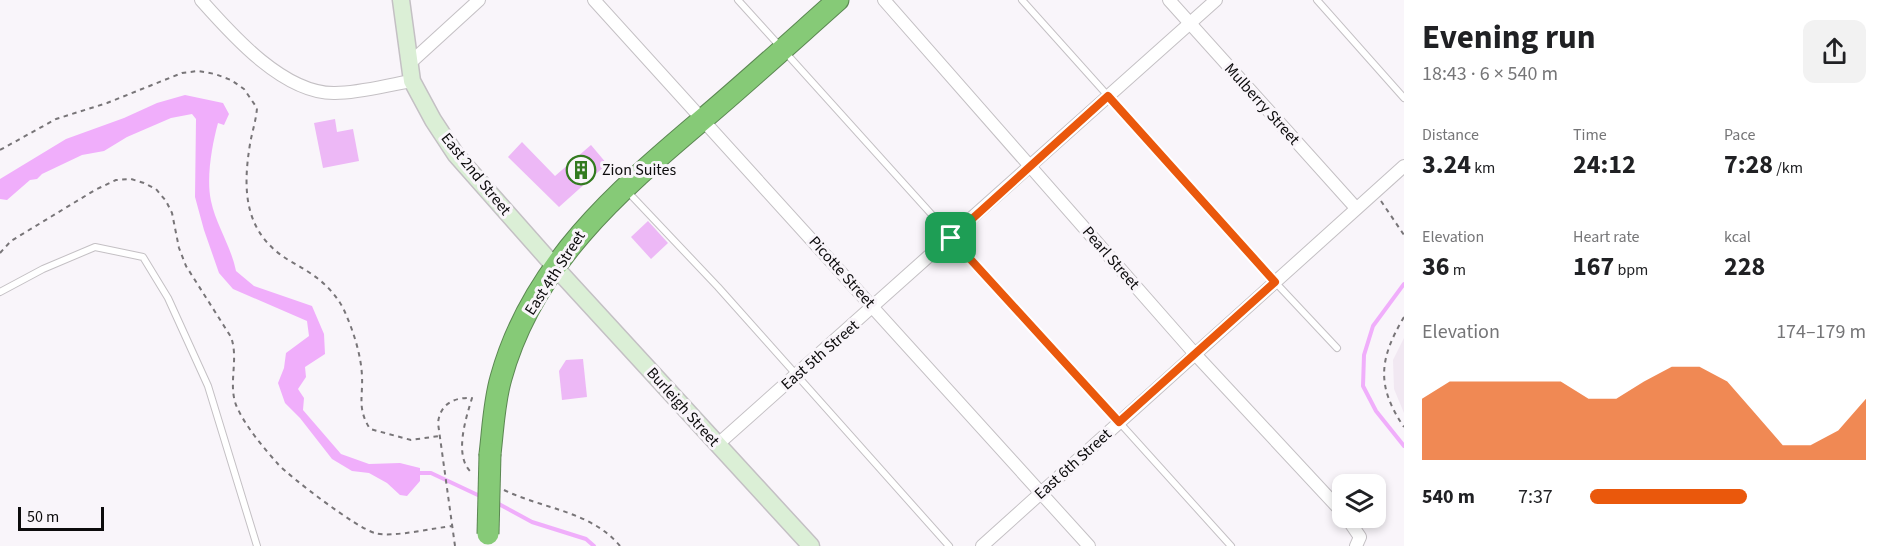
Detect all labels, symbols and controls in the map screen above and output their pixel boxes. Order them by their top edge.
text: Evening run [1422,14,1596,61]
button: share [1803,20,1866,83]
street label: Mulberry Street [1219,58,1305,150]
text: 18:43 · 6 × 540 m [1422,60,1558,88]
text: Distance [1422,124,1479,146]
text: Time [1573,124,1607,146]
text: Pace [1724,124,1755,146]
street label: East 2nd Street [436,128,516,220]
text: 3.24 [1422,146,1471,183]
text: 24:12 [1573,146,1636,183]
text: 7:28 [1724,146,1773,183]
building icon: Zion Suites [565,154,597,186]
text: km [1471,157,1495,179]
text: /km [1773,157,1803,179]
place label: Zion Suites [602,159,676,181]
pin [925,212,976,263]
icon: arrive [934,221,967,254]
street label: Pearl Street [1077,222,1145,295]
street label: East 4th Street [519,226,591,320]
text: Elevation [1422,226,1484,248]
text: Heart rate [1573,226,1640,248]
text: kcal [1724,226,1751,248]
street label: Picotte Street [804,231,881,313]
text: 36 [1422,248,1449,285]
text: 167 [1573,248,1614,285]
text: 228 [1724,248,1765,285]
text: m [1449,259,1466,281]
text: bpm [1614,259,1648,281]
street label: East 5th Street [776,315,864,395]
text: Elevation [1422,318,1500,346]
text: 174–179 m [1776,318,1866,346]
street label: Burleigh Street [641,363,725,452]
street label: East 6th Street [1030,423,1117,505]
map controls [1332,474,1386,528]
button: layers [1332,474,1386,528]
text: 540 m [1422,483,1475,511]
text: 7:37 [1518,483,1553,511]
scale bar [18,504,104,532]
text: 50 m [27,506,59,528]

